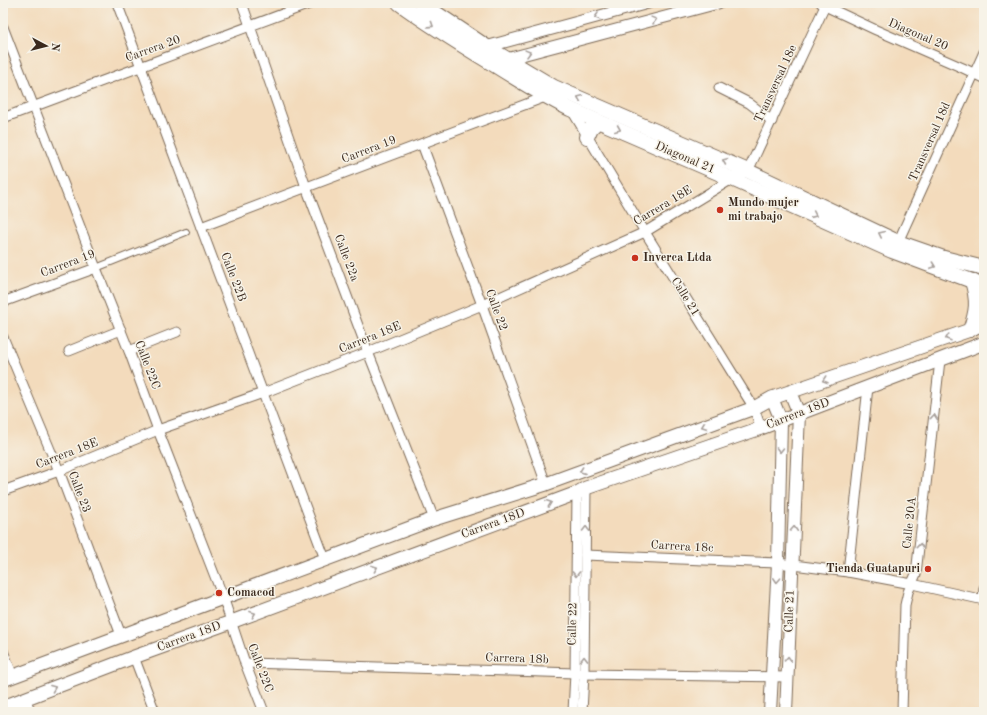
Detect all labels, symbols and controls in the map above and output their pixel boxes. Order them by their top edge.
one-way arrow [593,12,600,21]
one-way arrow [650,16,657,25]
street label: Diagonal 20 [886,17,950,53]
one-way arrow [427,20,434,28]
north arrow [26,26,66,66]
street label: Carrera 20 [124,34,182,64]
text: N [48,42,60,52]
street label: Transversal 18e [753,43,799,125]
one-way arrow [525,50,532,58]
one-way arrow [576,95,583,103]
street label: Transversal 18d [907,101,953,183]
one-way arrow [614,125,621,133]
street label: Carrera 19 [340,134,398,166]
street label: Diagonal 21 [653,140,717,176]
one-way arrow [722,158,729,166]
street label: Carrera 18E [632,184,694,228]
place label: Mundo mujer mi trabajo [728,197,799,223]
marker: Mundo mujer mi trabajo [715,205,725,215]
one-way arrow [810,211,817,219]
one-way arrow [877,231,885,239]
street label: Calle 22a [332,233,360,283]
street label: Carrera 19 [39,248,97,280]
street label: Calle 22B [218,251,248,303]
place label: Inverca Ltda [643,252,712,264]
marker: Inverca Ltda [630,253,640,263]
one-way arrow [930,262,937,270]
street label: Calle 21 [668,275,702,319]
street label: Calle 22 [483,288,509,332]
street label: Carrera 18E [337,320,403,356]
one-way arrow [945,333,952,342]
street label: Calle 22C [132,339,162,391]
one-way arrow [822,375,829,384]
street label: Carrera 18D [765,396,831,432]
one-way arrow [929,414,938,420]
one-way arrow [700,422,707,430]
street label: Carrera 18E [34,437,100,471]
one-way arrow [776,447,784,453]
one-way arrow [578,466,585,474]
street label: Calle 23 [66,470,92,514]
street label: Calle 20A [901,496,919,550]
one-way arrow [546,500,553,508]
street label: Carrera 18D [460,507,526,541]
one-way arrow [582,526,590,532]
one-way arrow [789,526,798,532]
street label: Carrera 18c [650,539,714,555]
one-way arrow [915,543,924,549]
place label: Tienda Guatapuri [826,563,920,575]
marker: Tienda Guatapuri [923,564,933,574]
one-way arrow [372,565,379,573]
one-way arrow [572,571,580,577]
one-way arrow [772,577,781,583]
place label: Comacod [227,587,275,599]
marker: Comacod [214,588,224,598]
street label: Calle 21 [783,589,797,633]
street label: Calle 22 [567,602,579,646]
one-way arrow [250,610,257,618]
street label: Carrera 18D [156,620,222,654]
street label: Calle 22C [245,642,275,694]
street label: Carrera 18b [485,652,549,666]
one-way arrow [580,656,588,662]
one-way arrow [784,656,793,662]
one-way arrow [49,684,56,692]

